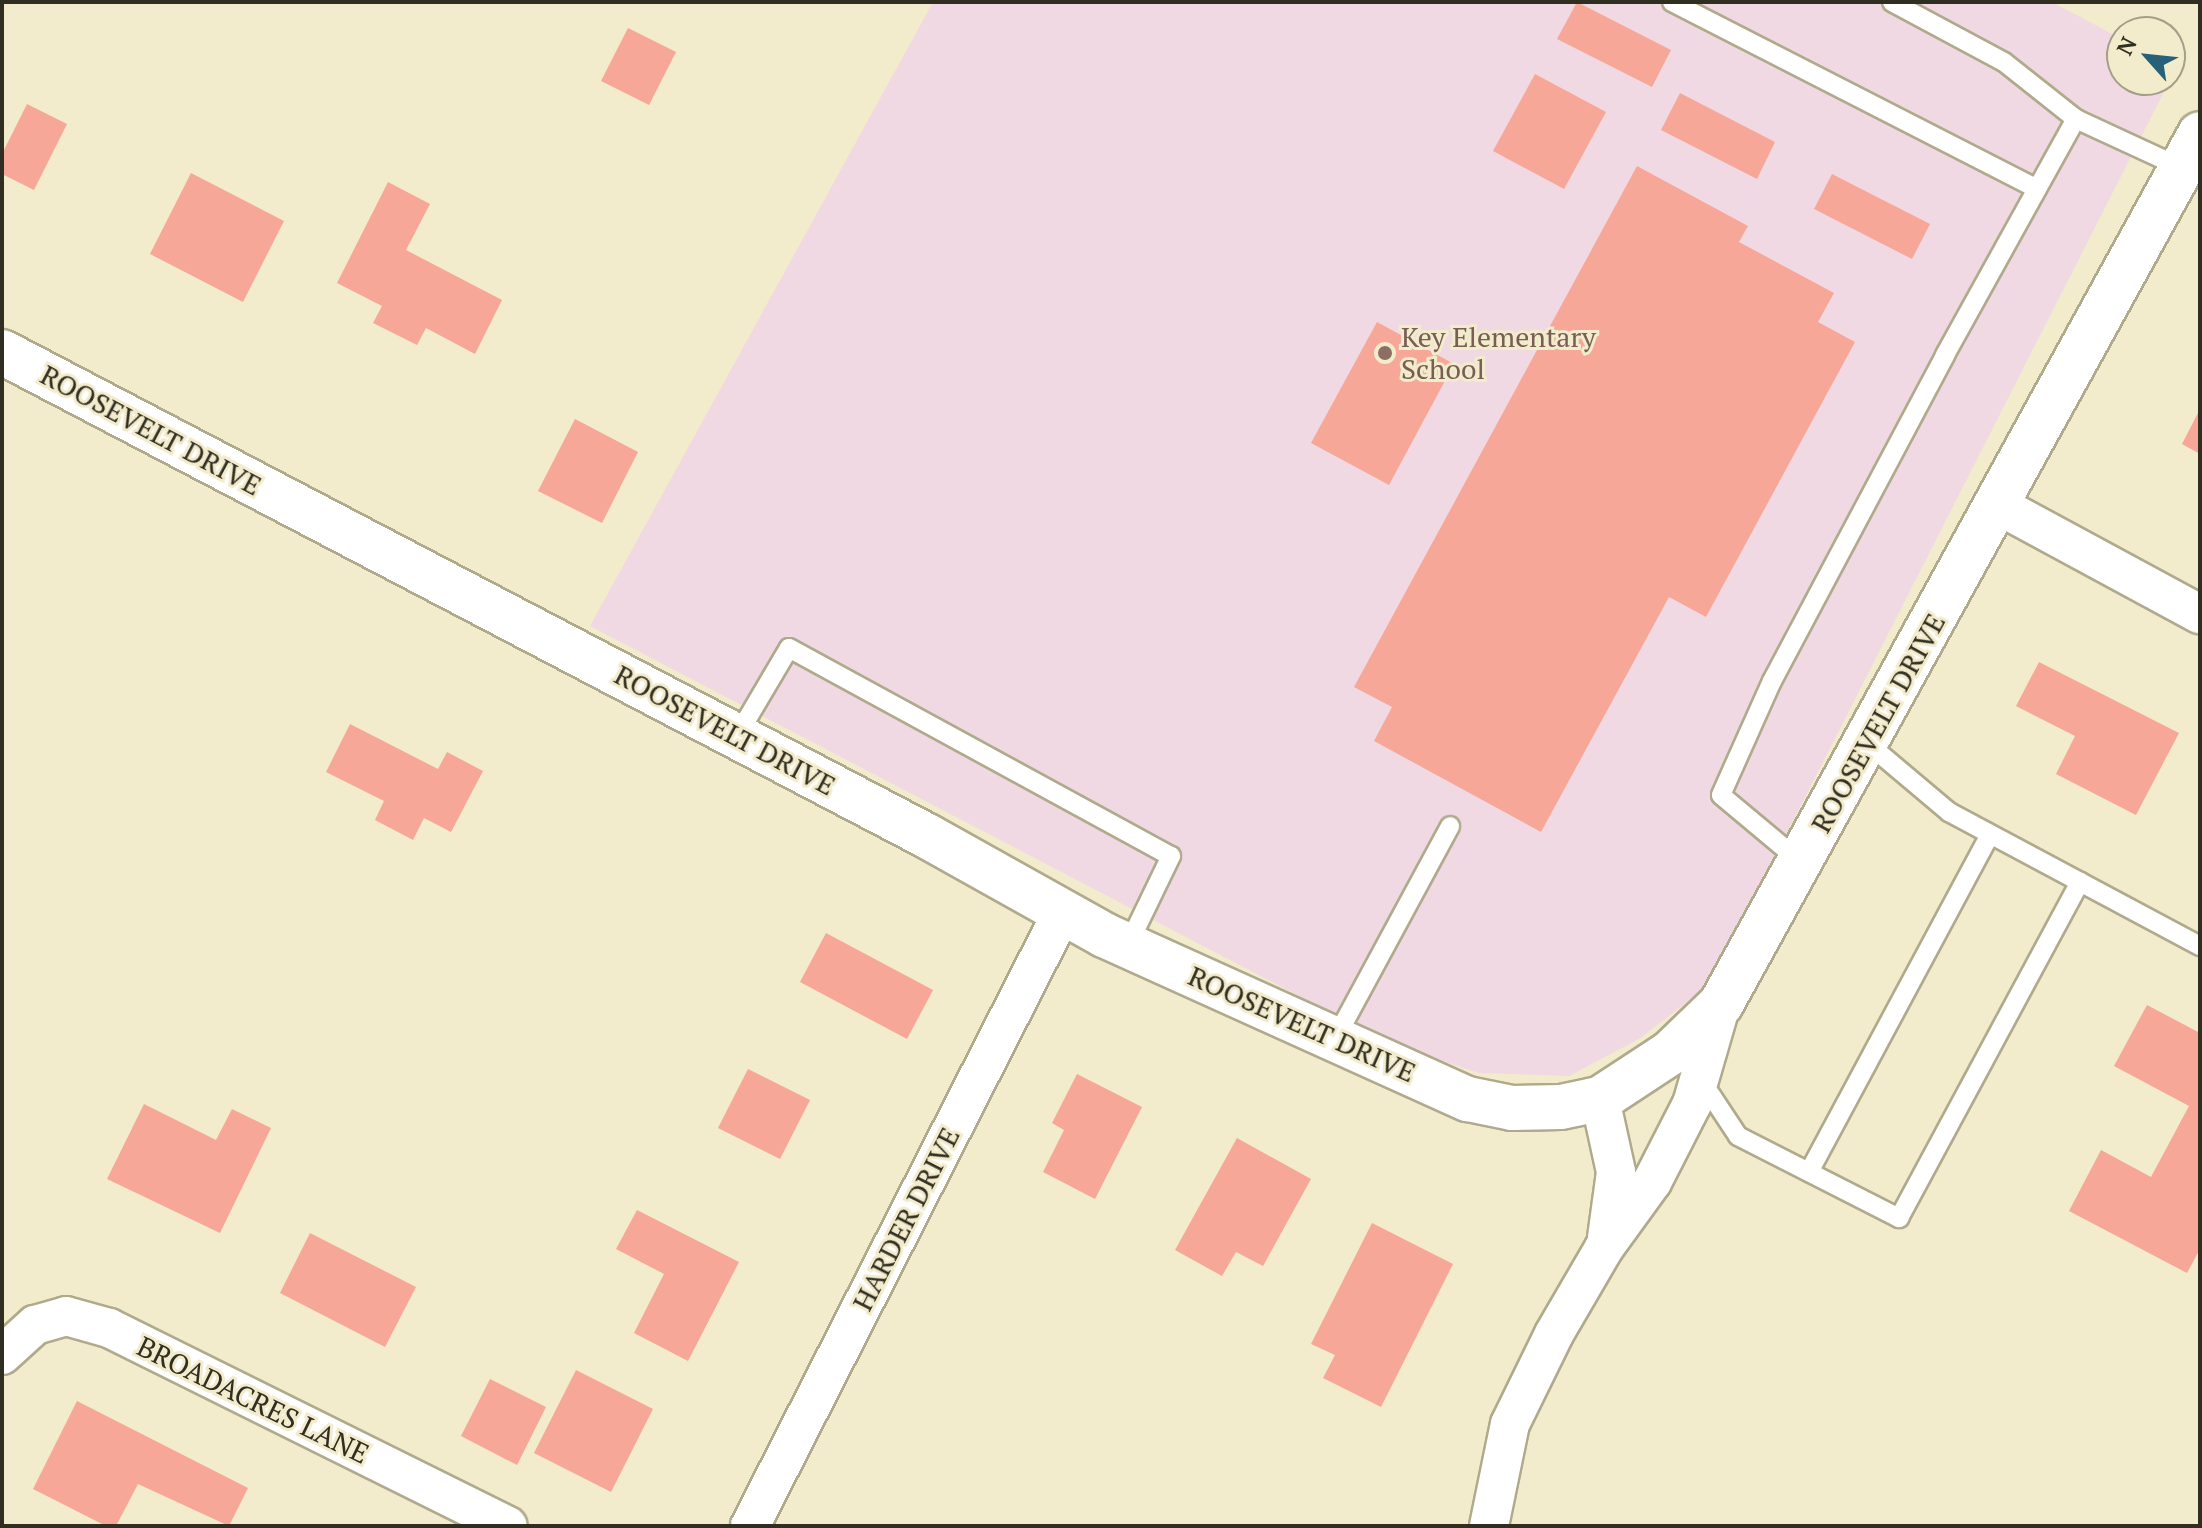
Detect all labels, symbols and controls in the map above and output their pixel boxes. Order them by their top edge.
north arrow [2106,16,2186,96]
text: N [2109,32,2143,60]
place label: Key Elementary School [1401,320,1596,386]
marker: Key Elementary School [1376,344,1394,362]
street label: ROOSEVELT DRIVE [35,358,267,502]
street label: ROOSEVELT DRIVE [1804,608,1952,838]
street label: ROOSEVELT DRIVE [609,658,841,802]
street label: ROOSEVELT DRIVE [1183,959,1421,1089]
street label: HARDER DRIVE [845,1122,967,1316]
street label: BROADACRES LANE [132,1329,374,1471]

